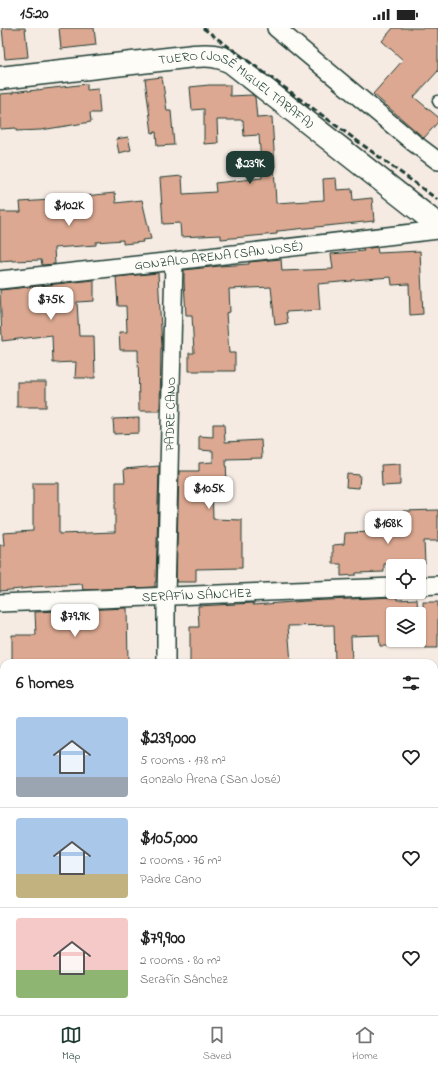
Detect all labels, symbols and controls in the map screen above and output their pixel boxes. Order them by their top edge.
text: 15:20 [20,3,49,25]
street label: TUERO (JOSÉ MIGUEL TARAFA) [157,46,318,133]
pin: $239K [222,151,278,185]
text: $239K [235,154,265,173]
pin: $102K [41,193,97,227]
text: $102K [54,196,84,215]
street label: GONZALO ARENA (SAN JOSÉ) [134,236,304,275]
pin: $75K [27,287,75,321]
text: $75K [38,290,64,309]
street label: PADRE CANO [160,377,181,451]
pin: $105K [181,476,237,510]
text: $105K [193,479,225,498]
pin: $168K [360,511,416,545]
text: $168K [374,514,402,533]
map controls [386,559,426,647]
button: locate [386,559,426,599]
street label: SERAFÍN SÁNCHEZ [141,583,252,607]
pin: $79.9K [42,604,108,638]
text: $79.9K [60,607,90,626]
button: layers [386,607,426,647]
text: 6 homes [16,671,74,696]
icon: filters [400,672,422,694]
text: $239,000 [140,726,196,751]
icon: home [48,733,96,781]
icon: heart [400,746,422,768]
text: 5 rooms · 178 m² [140,751,226,770]
text: Gonzalo Arena (San José) [140,770,280,789]
text: $105,000 [140,826,198,851]
icon: home [48,834,96,882]
icon: heart [400,847,422,869]
text: 2 rooms · 76 m² [140,851,222,870]
text: Padre Cano [140,870,202,889]
text: $79,900 [140,926,185,951]
icon: home [48,934,96,982]
icon: heart [400,947,422,969]
text: 2 rooms · 80 m² [140,951,221,970]
text: Serafín Sánchez [140,970,228,989]
tab: Map [60,1024,82,1064]
tab: Saved [203,1024,232,1064]
tab: Home [352,1024,378,1064]

